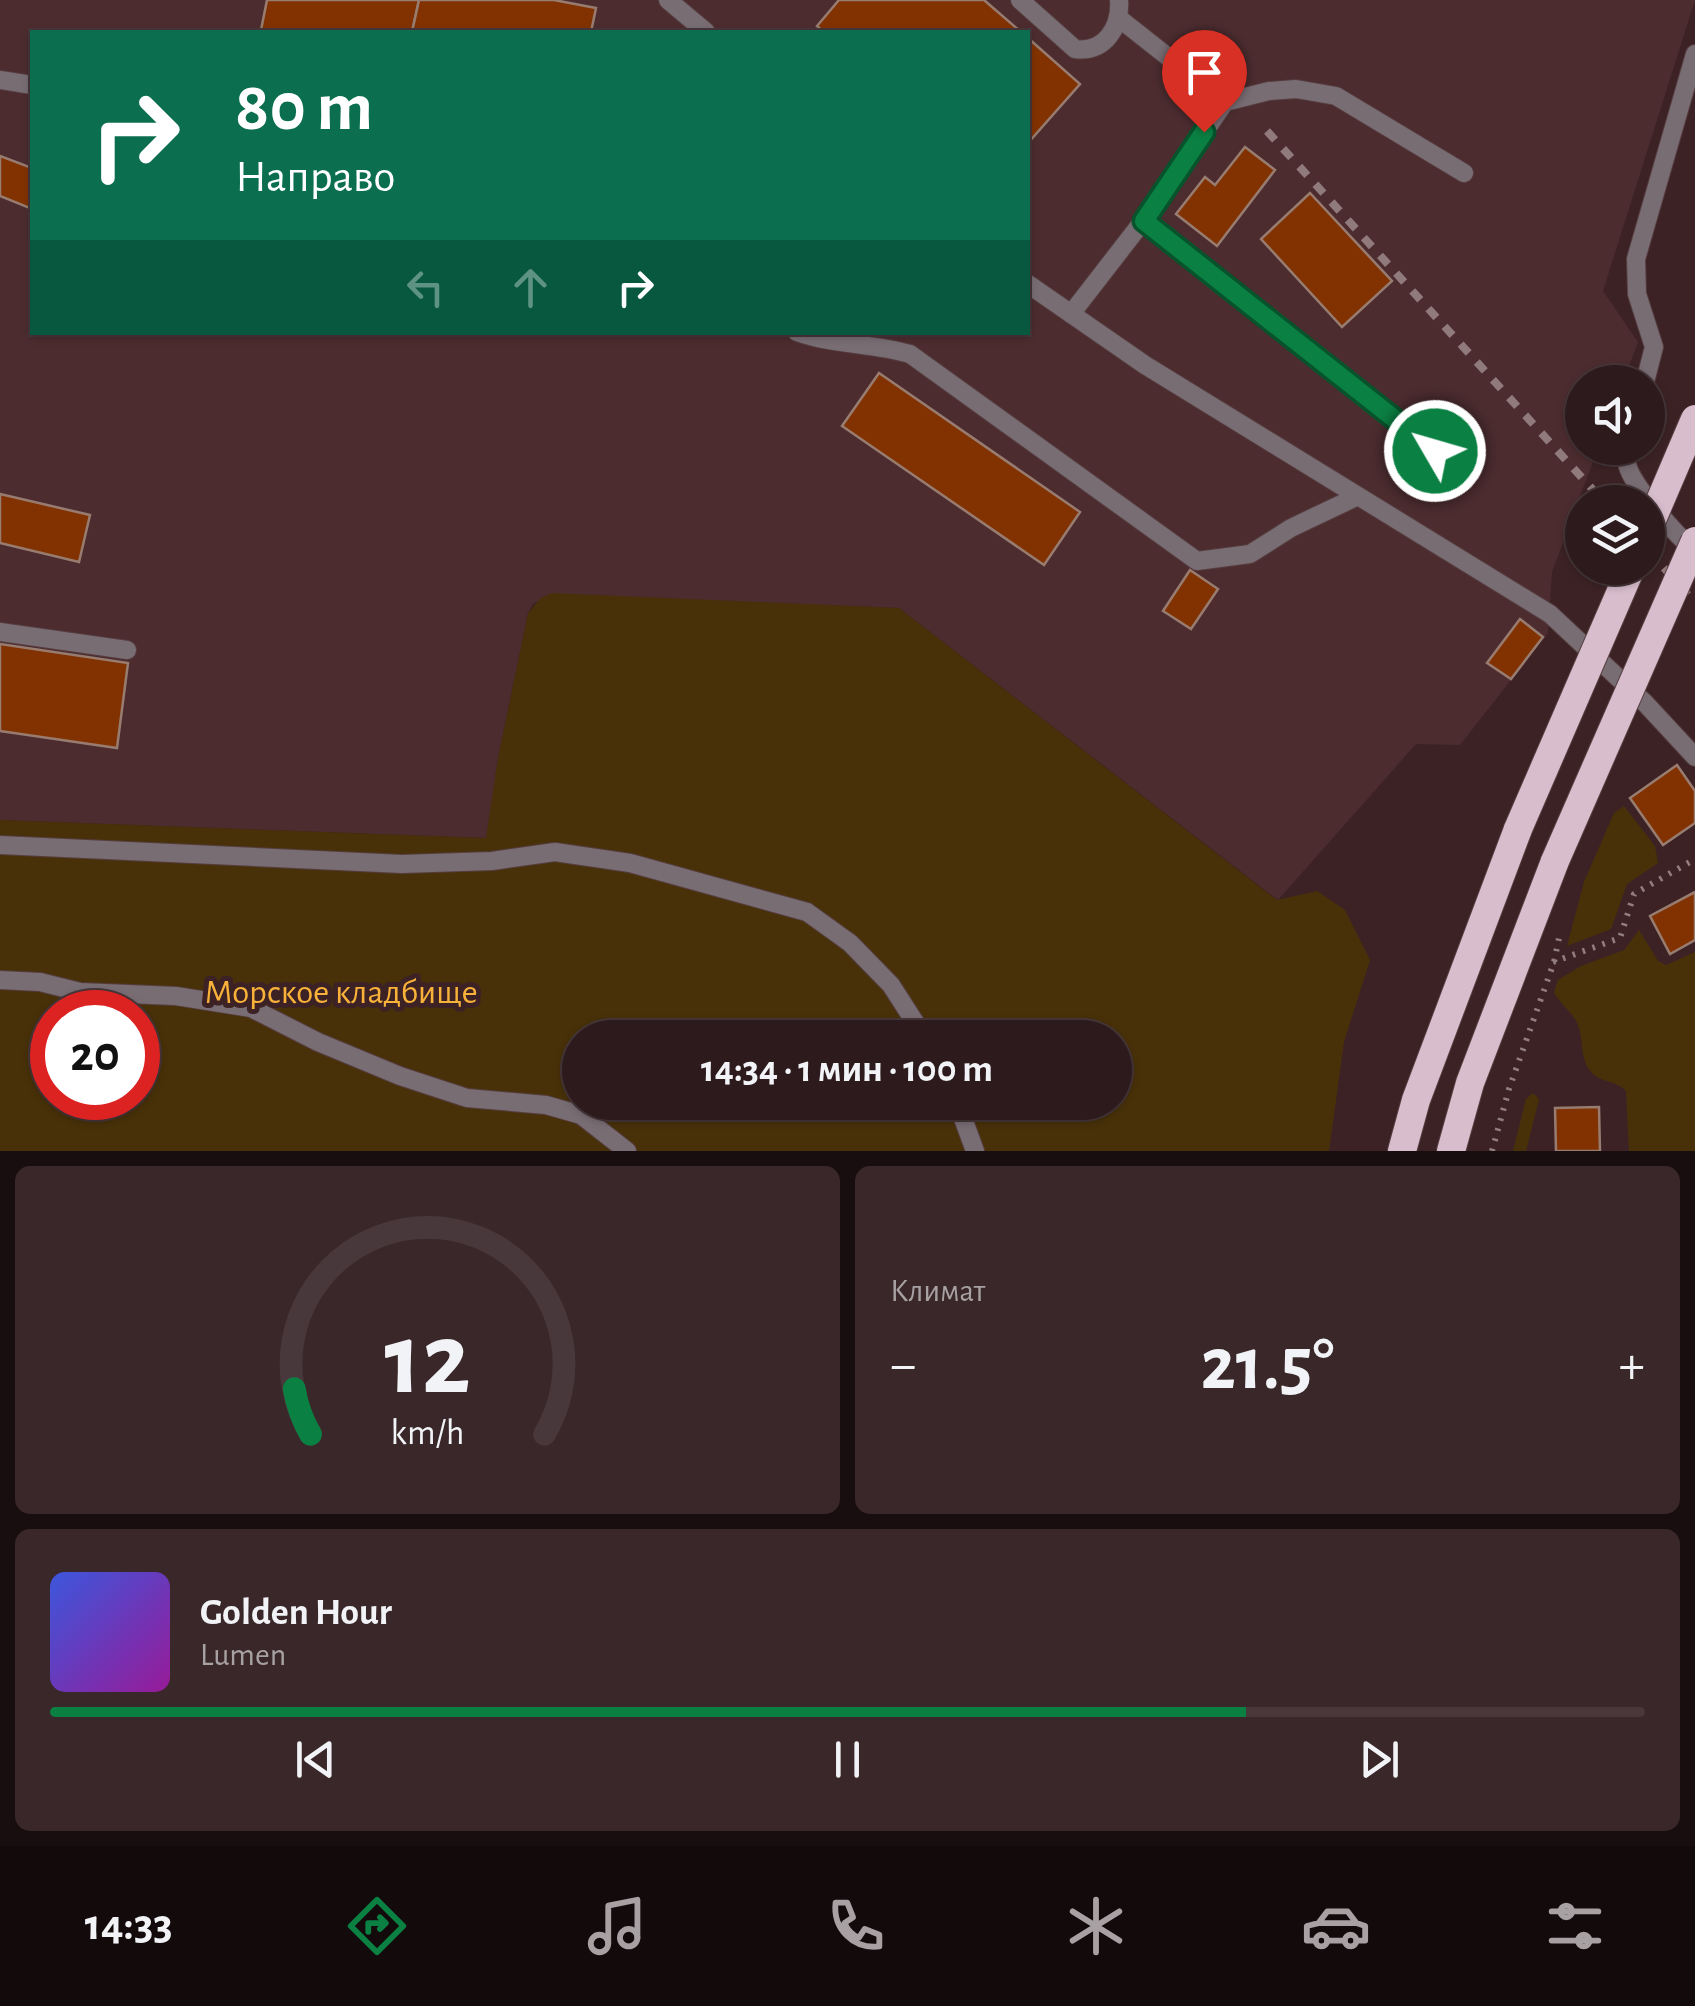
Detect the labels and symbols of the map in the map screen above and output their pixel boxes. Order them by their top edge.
pin [1162,30,1247,133]
position arrow [1383,399,1487,503]
park label: Морское кладбище [204,975,478,1010]
speed limit sign: 20 [30,990,160,1120]

